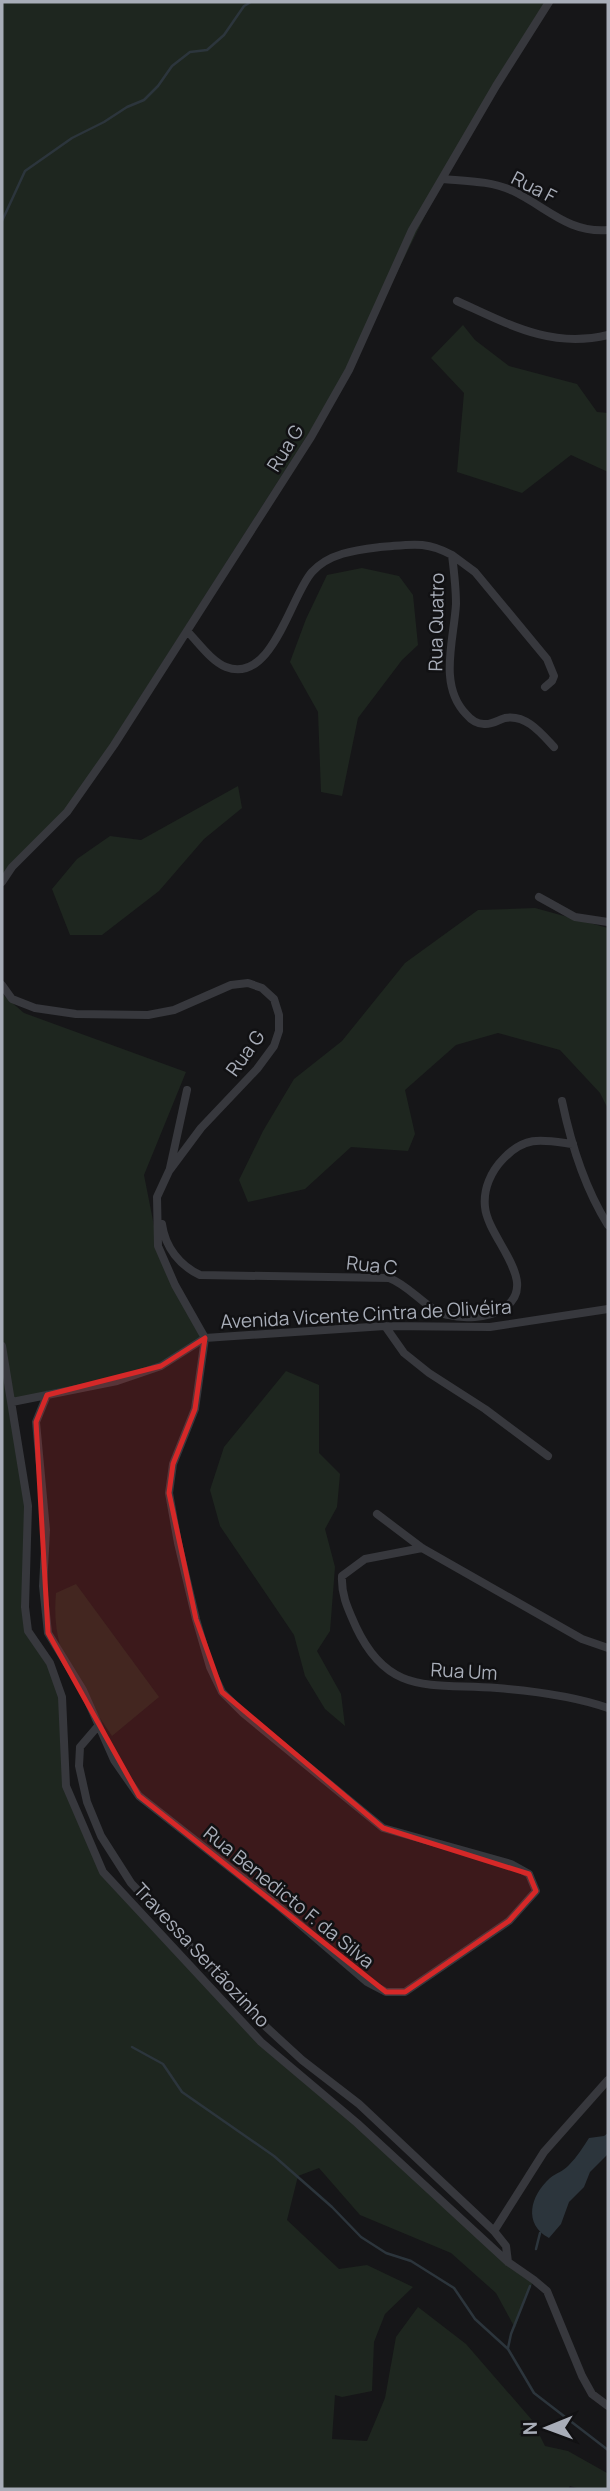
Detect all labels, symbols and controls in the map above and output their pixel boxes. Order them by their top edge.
street label: Rua F [507,165,561,209]
street label: Rua G [260,419,310,477]
street label: Rua Quatro [422,572,450,672]
street label: Rua G [219,1025,271,1081]
street label: Rua C [345,1249,399,1281]
street label: Avenida Vicente Cintra de Olivéira [220,1293,512,1335]
street label: Rua Um [430,1656,498,1686]
street label: Rua Benedicto F. da Silva [198,1820,380,1974]
street label: Travessa Sertãozinho [128,1877,276,2033]
north arrow [512,2393,582,2463]
text: N [517,2421,543,2435]

